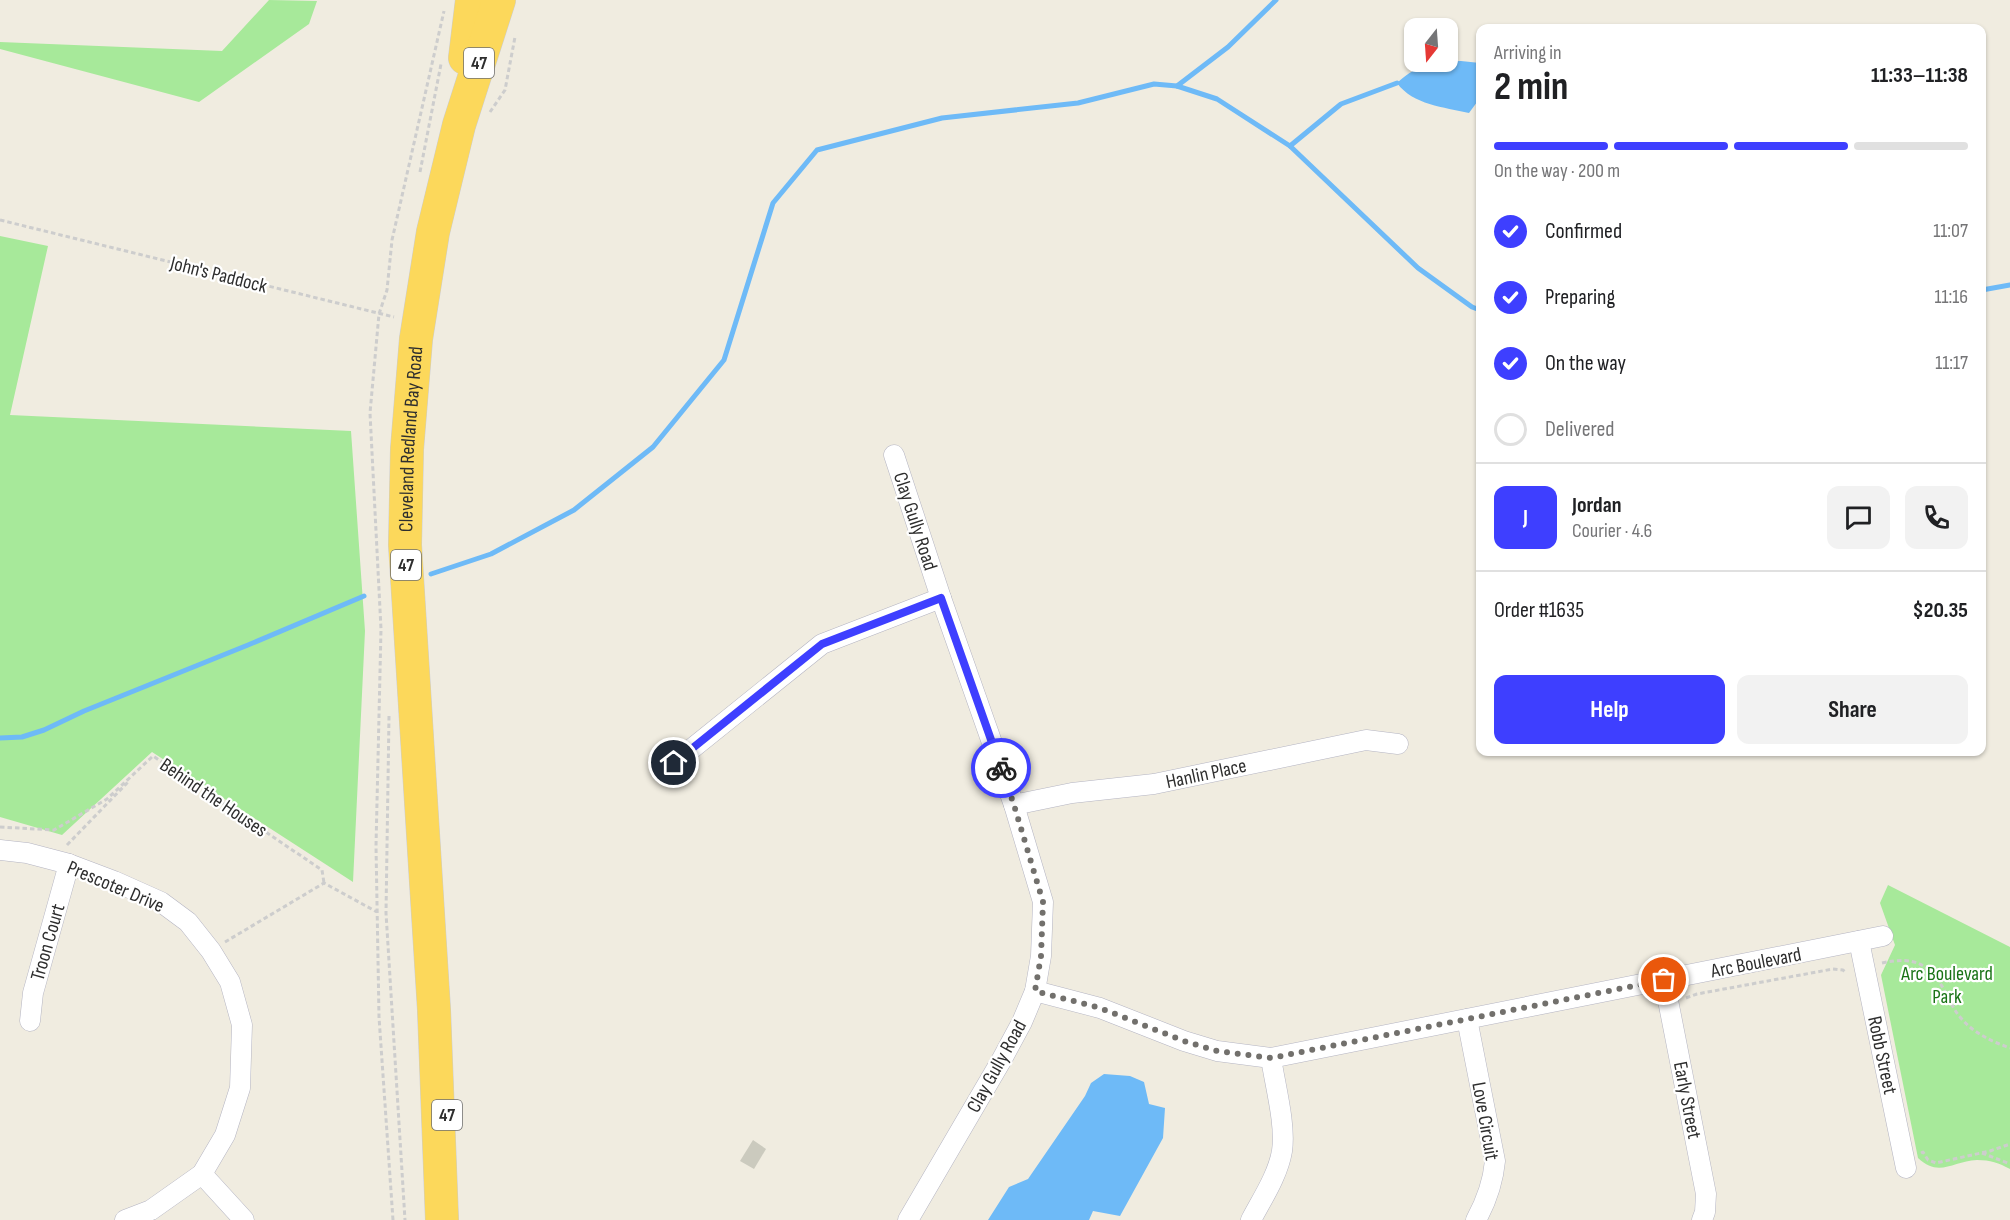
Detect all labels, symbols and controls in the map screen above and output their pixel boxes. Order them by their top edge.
north arrow [1404,18,1458,72]
map controls [1404,18,1458,72]
text: Arriving in [1494,41,1562,65]
road number: 47 [464,48,494,78]
text: 11:33–11:38 [1871,62,1968,89]
text: 2 min [1494,64,1568,111]
text: On the way · 200 m [1494,159,1620,183]
icon: check [1494,215,1527,248]
text: Confirmed [1545,218,1622,245]
text: 11:07 [1933,219,1968,243]
street label: John's Paddock [167,251,270,299]
icon: check [1494,281,1527,314]
text: Preparing [1545,284,1615,311]
text: 11:16 [1934,285,1968,309]
street label: Cleveland Redland Bay Road [394,345,428,532]
icon: check [1494,347,1527,380]
text: On the way [1545,350,1626,377]
text: 11:17 [1935,351,1968,375]
text: Delivered [1545,416,1614,443]
street label: Clay Gully Road [888,469,942,573]
button: chat [1827,486,1890,549]
button: phone [1905,486,1968,549]
text: Jordan [1572,492,1621,519]
text: J [1523,504,1528,531]
text: Courier · 4.6 [1572,519,1652,543]
road number: 47 [391,550,421,580]
text: Order #1635 [1494,597,1584,624]
text: $20.35 [1913,597,1968,624]
button: Help [1494,675,1725,744]
button: Share [1737,675,1968,744]
pin [648,737,699,788]
courier [971,738,1031,798]
icon: home [657,746,690,779]
icon: bike [985,752,1018,785]
street label: Behind the Houses [155,753,272,843]
street label: Hanlin Place [1164,754,1249,794]
street label: Prescoter Drive [63,856,168,918]
street label: Troon Court [26,901,70,983]
street label: Arc Boulevard [1708,942,1803,984]
pin [1638,954,1689,1005]
park label: Arc Boulevard Park [1900,962,1993,1009]
icon: bag [1647,963,1680,996]
street label: Robb Street [1862,1014,1902,1096]
street label: Clay Gully Road [962,1016,1032,1117]
street label: Early Street [1668,1060,1706,1141]
street label: Love Circuit [1466,1080,1504,1162]
road number: 47 [432,1100,462,1130]

